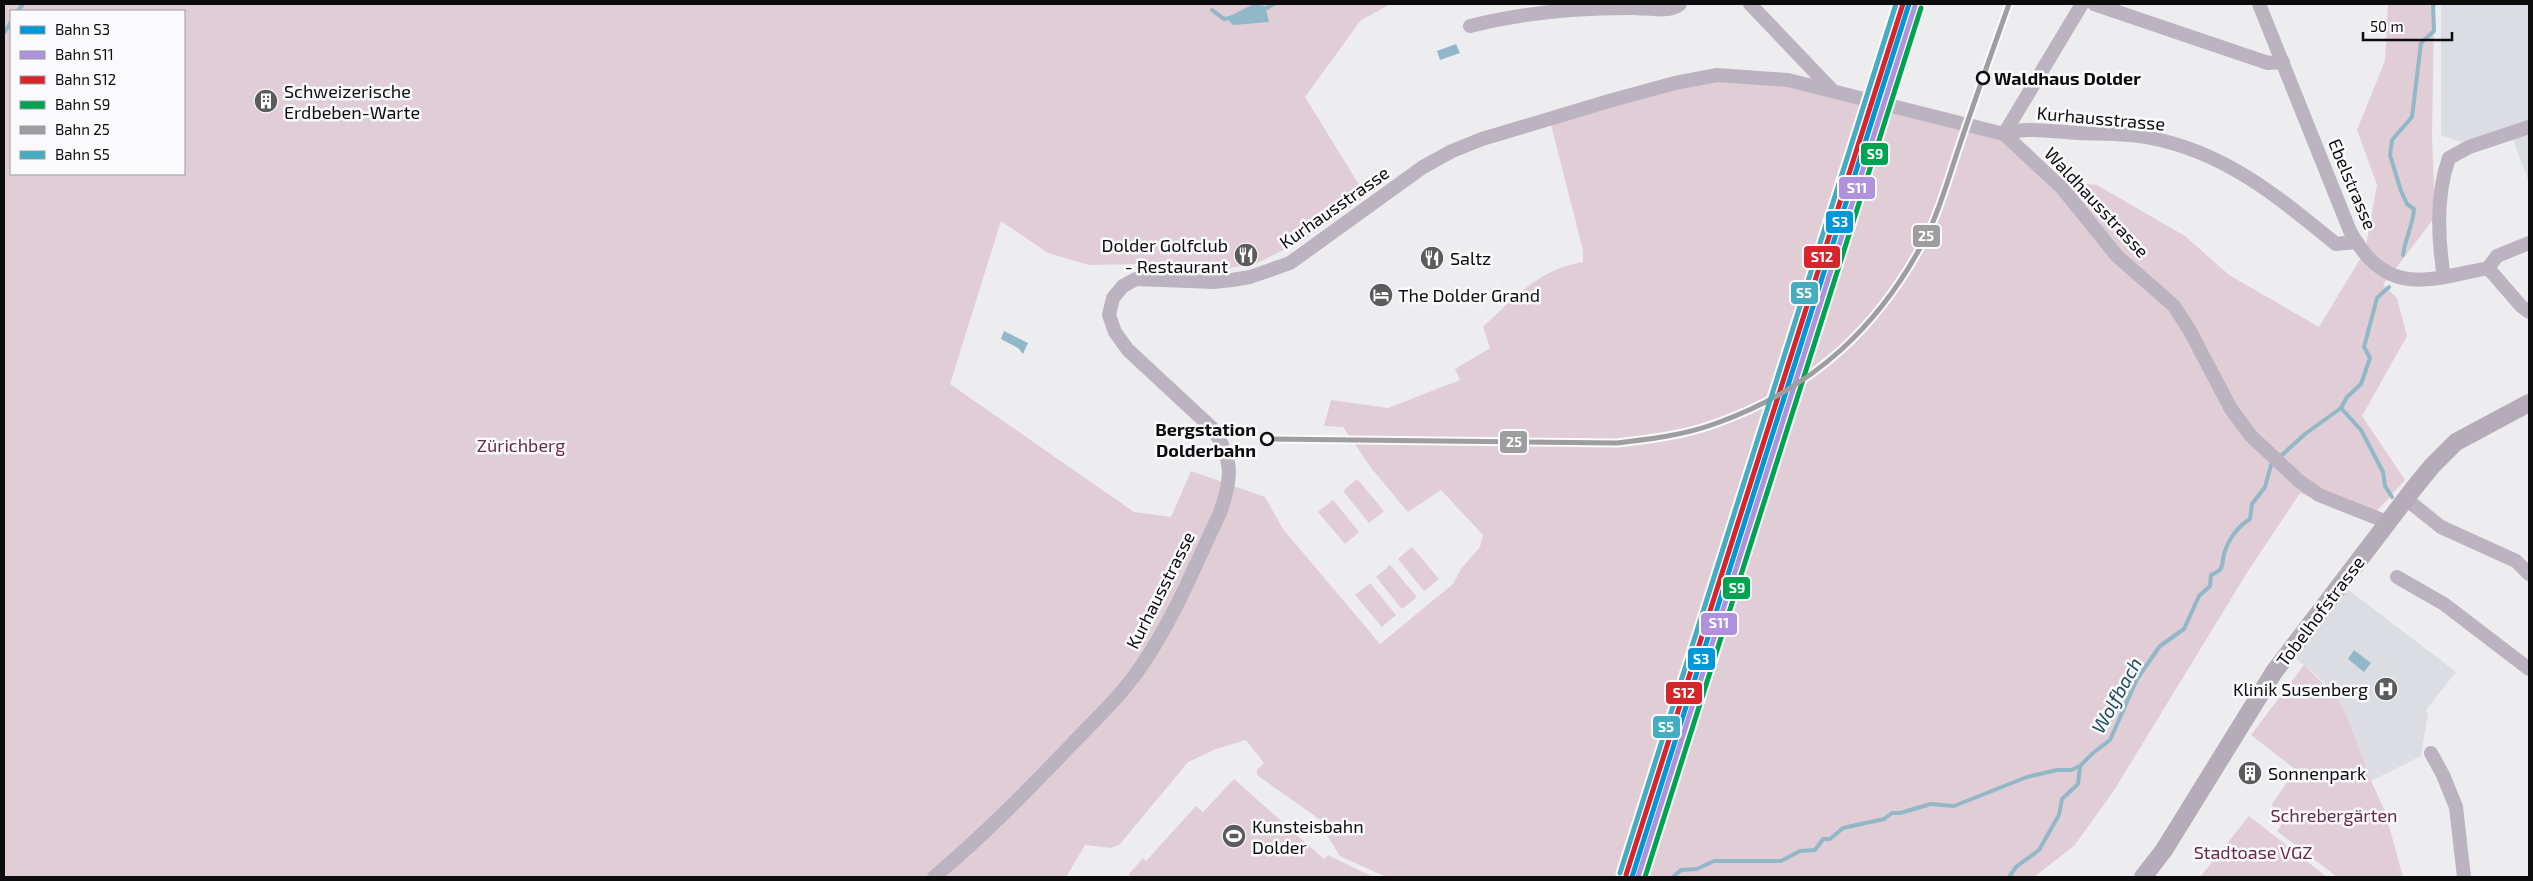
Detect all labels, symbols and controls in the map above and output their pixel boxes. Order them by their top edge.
legend [10,10,185,175]
scale bar [2363,10,2452,42]
text: 50 m [2370,17,2404,35]
text: Bahn S3 [55,20,110,38]
text: Bahn S11 [55,45,114,63]
place label: Waldhaus Dolder [1994,67,2141,89]
text: Bahn S12 [55,70,116,88]
marker: Waldhaus Dolder [1976,71,1990,85]
place label: Schweizerische Erdbeben-Warte [284,80,420,123]
building icon: Schweizerische Erdbeben-Warte [253,88,279,114]
text: Bahn S9 [55,95,110,113]
street label: Kurhausstrasse [2036,101,2166,135]
text: Bahn 25 [55,120,110,138]
street label: Ebelstrasse [2324,135,2382,233]
line badge: S9 [1860,142,1889,166]
street label: Waldhausstrasse [2040,142,2154,262]
text: Bahn S5 [55,145,110,163]
text: S9 [1867,145,1883,162]
street label: Kurhausstrasse [1275,161,1393,253]
line badge: S11 [1838,176,1876,200]
text: S11 [1847,179,1867,196]
line badge: S3 [1825,210,1854,234]
text: S3 [1832,213,1848,230]
line badge: 25 [1912,224,1941,248]
text: 25 [1918,227,1934,244]
place label: Dolder Golfclub - Restaurant [1101,234,1228,277]
restaurant icon: Dolder Golfclub - Restaurant [1233,242,1259,268]
restaurant icon: Saltz [1419,245,1445,271]
line badge: S12 [1803,245,1841,269]
place label: Saltz [1450,247,1491,269]
text: S12 [1811,248,1833,265]
line badge: S5 [1790,281,1819,305]
hotel icon: The Dolder Grand [1368,282,1394,308]
place label: The Dolder Grand [1398,284,1540,306]
text: S5 [1796,284,1812,301]
place label: Bergstation Dolderbahn [1155,418,1256,461]
line badge: 25 [1499,430,1528,454]
marker: Bergstation Dolderbahn [1260,432,1274,446]
text: 25 [1506,433,1522,450]
park label: Zürichberg [477,434,565,456]
street label: Kurhausstrasse [1121,528,1199,652]
street label: Tobelhofstrasse [2271,551,2369,671]
line badge: S9 [1722,576,1751,600]
text: S9 [1729,579,1745,596]
line badge: S11 [1700,612,1738,636]
text: S11 [1709,614,1729,631]
line badge: S3 [1687,647,1716,671]
text: S3 [1693,650,1709,667]
water label: Wolfbach [2086,653,2146,737]
hospital icon: Klinik Susenberg [2373,676,2399,702]
place label: Klinik Susenberg [2233,678,2368,700]
line badge: S12 [1665,681,1703,705]
text: S12 [1673,684,1695,701]
line badge: S5 [1652,715,1681,739]
text: S5 [1658,718,1674,735]
building icon: Sonnenpark [2237,760,2263,786]
place label: Sonnenpark [2268,762,2366,784]
park label: Schrebergärten [2270,804,2398,826]
place label: Kunsteisbahn Dolder [1252,815,1364,858]
sports icon: Kunsteisbahn Dolder [1221,823,1247,849]
park label: Stadtoase VGZ [2194,841,2312,863]

